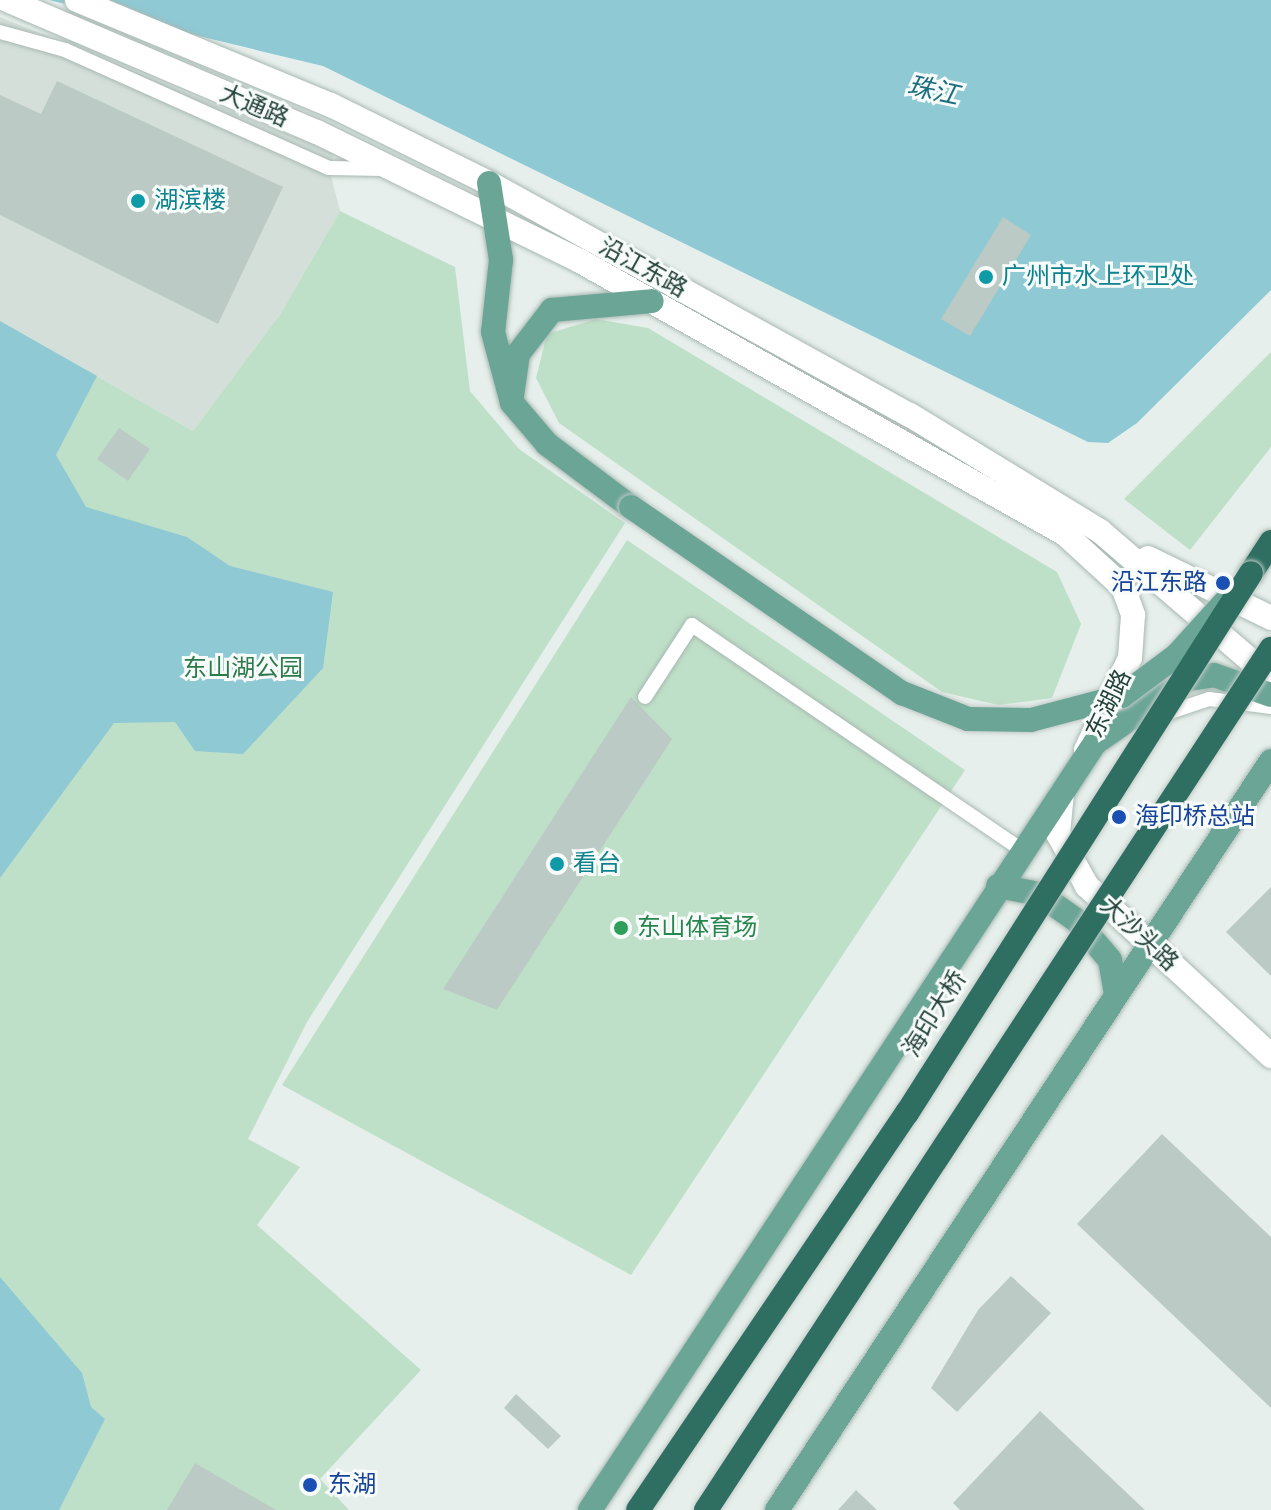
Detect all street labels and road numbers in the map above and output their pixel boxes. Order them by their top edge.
street label: 大通路 [215,79,293,133]
street label: 沿江东路 [594,232,692,304]
street label: 东湖路 [1080,665,1138,743]
street label: 大沙头路 [1094,891,1184,977]
street label: 海印大桥 [897,966,973,1062]

